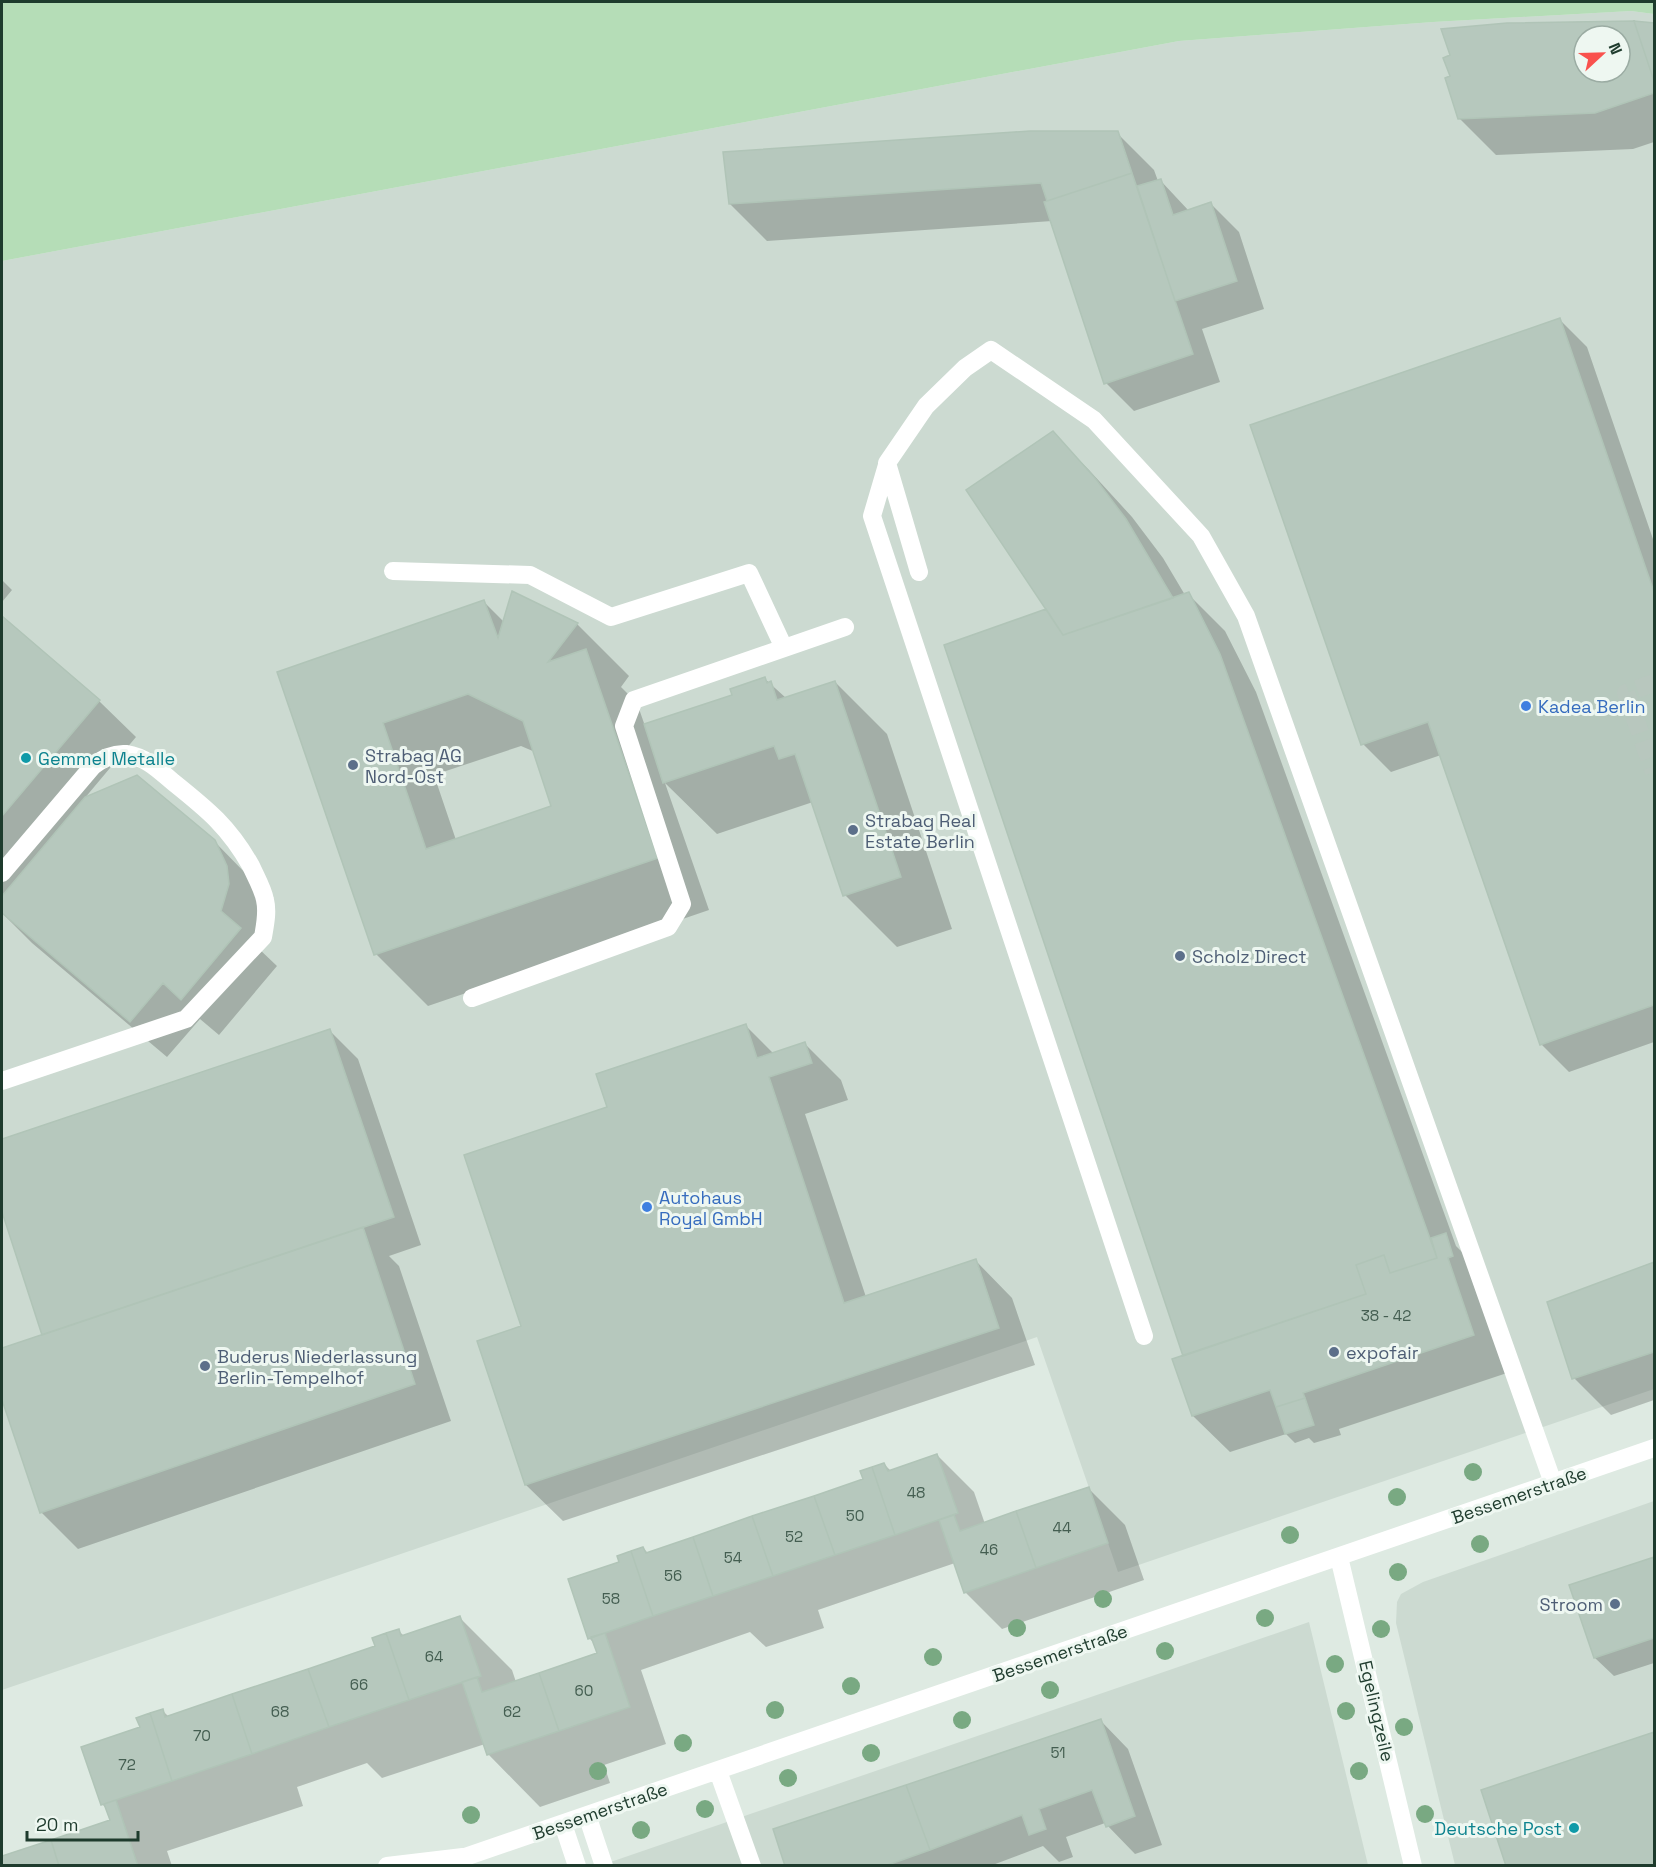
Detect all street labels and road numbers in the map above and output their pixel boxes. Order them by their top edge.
street label: Bessemerstraße [1448,1461,1590,1529]
street label: Bessemerstraße [989,1619,1131,1687]
street label: Egelingzeile [1354,1658,1400,1764]
street label: Bessemerstraße [529,1777,671,1845]

